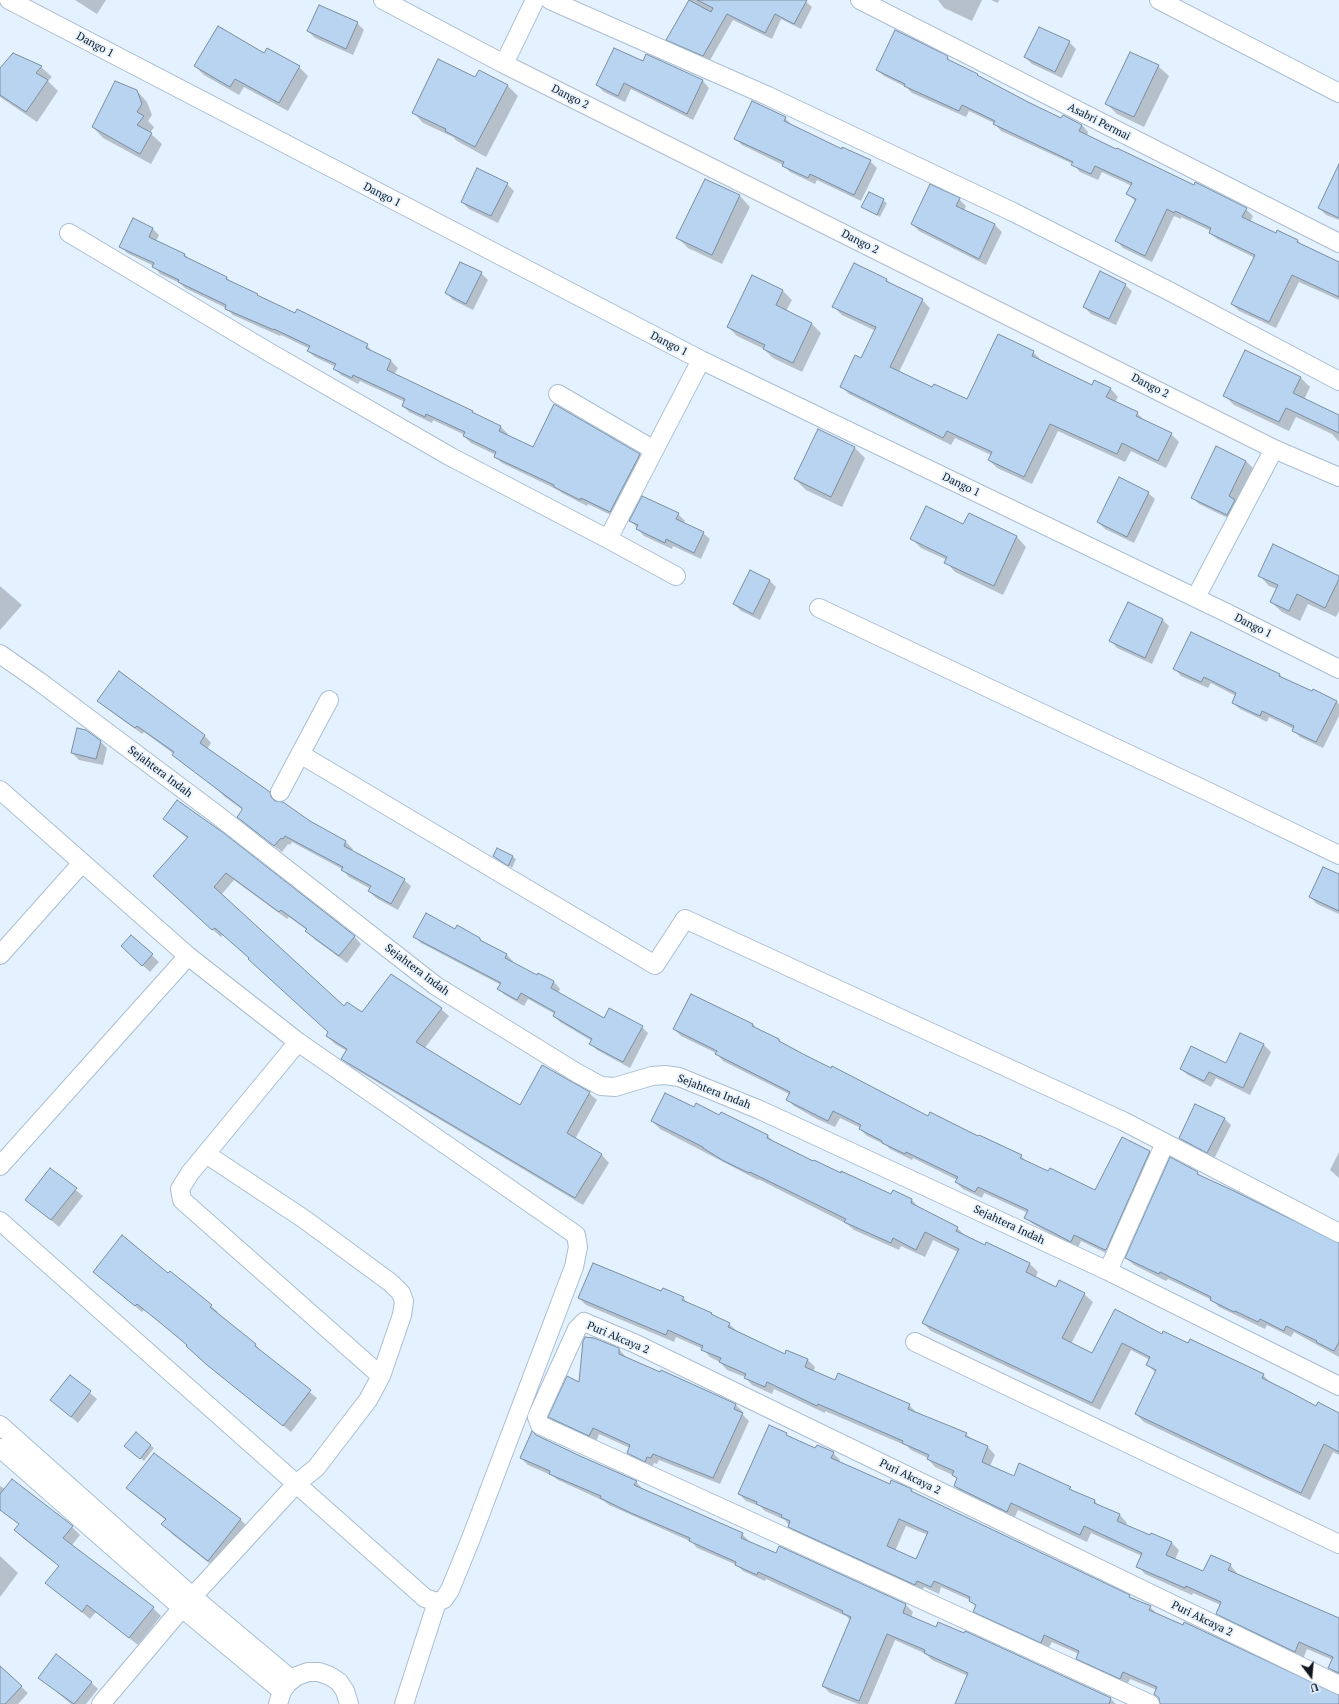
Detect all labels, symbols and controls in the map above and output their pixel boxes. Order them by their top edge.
street label: Dango 1 [74,30,116,60]
street label: Dango 2 [549,82,591,112]
street label: Asabri Permai [1066,101,1132,143]
street label: Dango 1 [361,180,403,210]
street label: Dango 2 [839,227,881,257]
street label: Dango 1 [648,329,690,359]
street label: Dango 2 [1129,371,1171,401]
street label: Dango 1 [940,470,982,500]
street label: Dango 1 [1232,611,1274,641]
street label: Sejahtera Indah [125,743,195,801]
street label: Sejahtera Indah [382,941,452,999]
street label: Sejahtera Indah [676,1072,752,1112]
street label: Sejahtera Indah [971,1203,1047,1247]
street label: Puri Akcaya 2 [585,1319,651,1357]
street label: Puri Akcaya 2 [877,1457,943,1497]
street label: Puri Akcaya 2 [1169,1599,1235,1639]
north arrow [1291,1656,1331,1696]
text: U [1309,1680,1320,1695]

